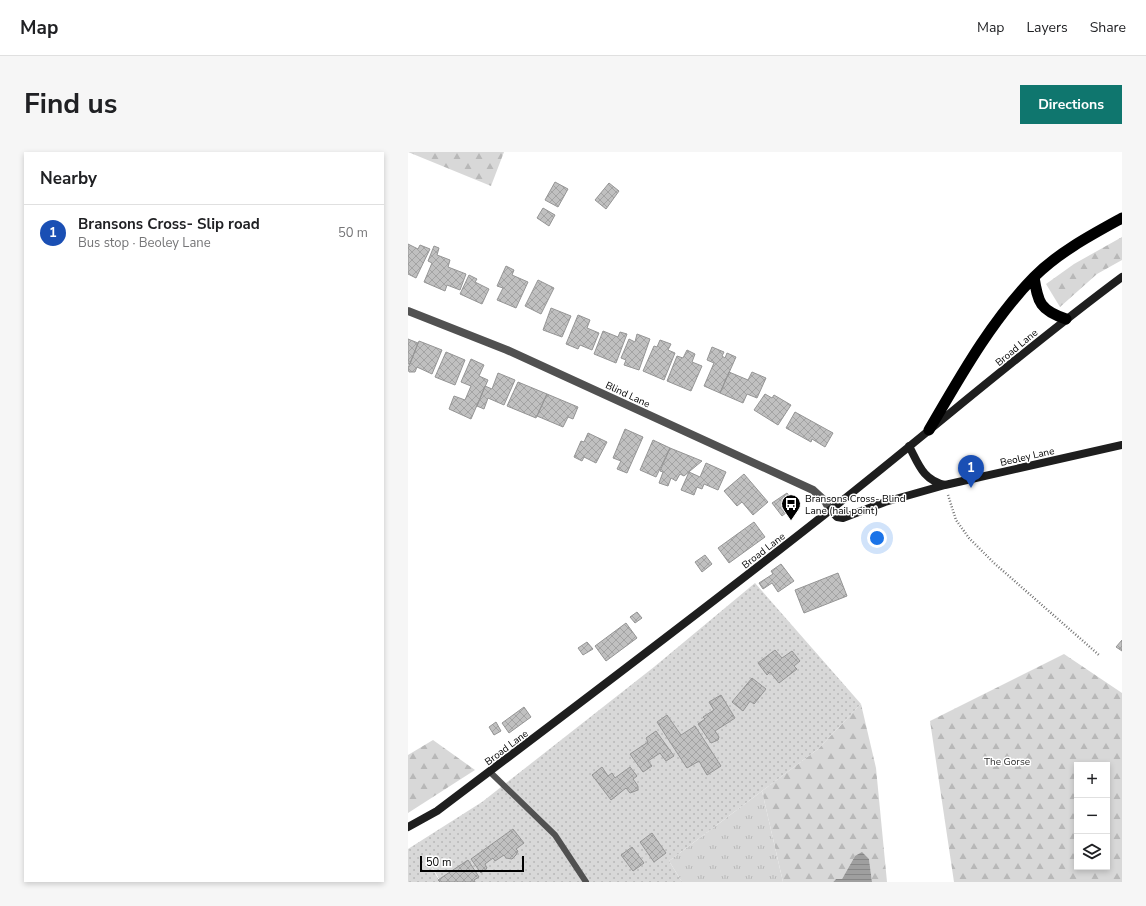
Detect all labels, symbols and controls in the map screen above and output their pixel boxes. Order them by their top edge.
text: Map [20,15,58,41]
text: Map [977,18,1004,37]
text: Layers [1026,18,1068,37]
text: Share [1090,18,1126,37]
text: Find us [24,85,118,123]
button: Directions [1020,85,1122,124]
text: Nearby [40,167,97,190]
text: Bransons Cross- Slip road [78,214,260,234]
text: 1 [49,224,57,242]
text: 50 m [338,224,368,242]
text: Bus stop · Beoley Lane [78,234,211,252]
street label: Broad Lane [993,326,1041,370]
street label: Blind Lane [603,378,652,411]
street label: Beoley Lane [999,444,1056,470]
pin: 1 [958,455,984,488]
place label: Bransons Cross- Blind Lane (hail point) [805,492,906,518]
bus stop icon: Bransons Cross- Blind Lane (hail point) [780,493,802,521]
your location [867,528,887,548]
street label: Broad Lane [739,529,788,572]
street label: Broad Lane [482,727,531,769]
park label: The Gorse [984,755,1030,769]
map controls [1074,762,1110,870]
button: + [1074,762,1110,798]
button: − [1074,798,1110,834]
button: layers [1074,834,1110,870]
scale bar [420,854,524,873]
text: 50 m [426,855,451,870]

